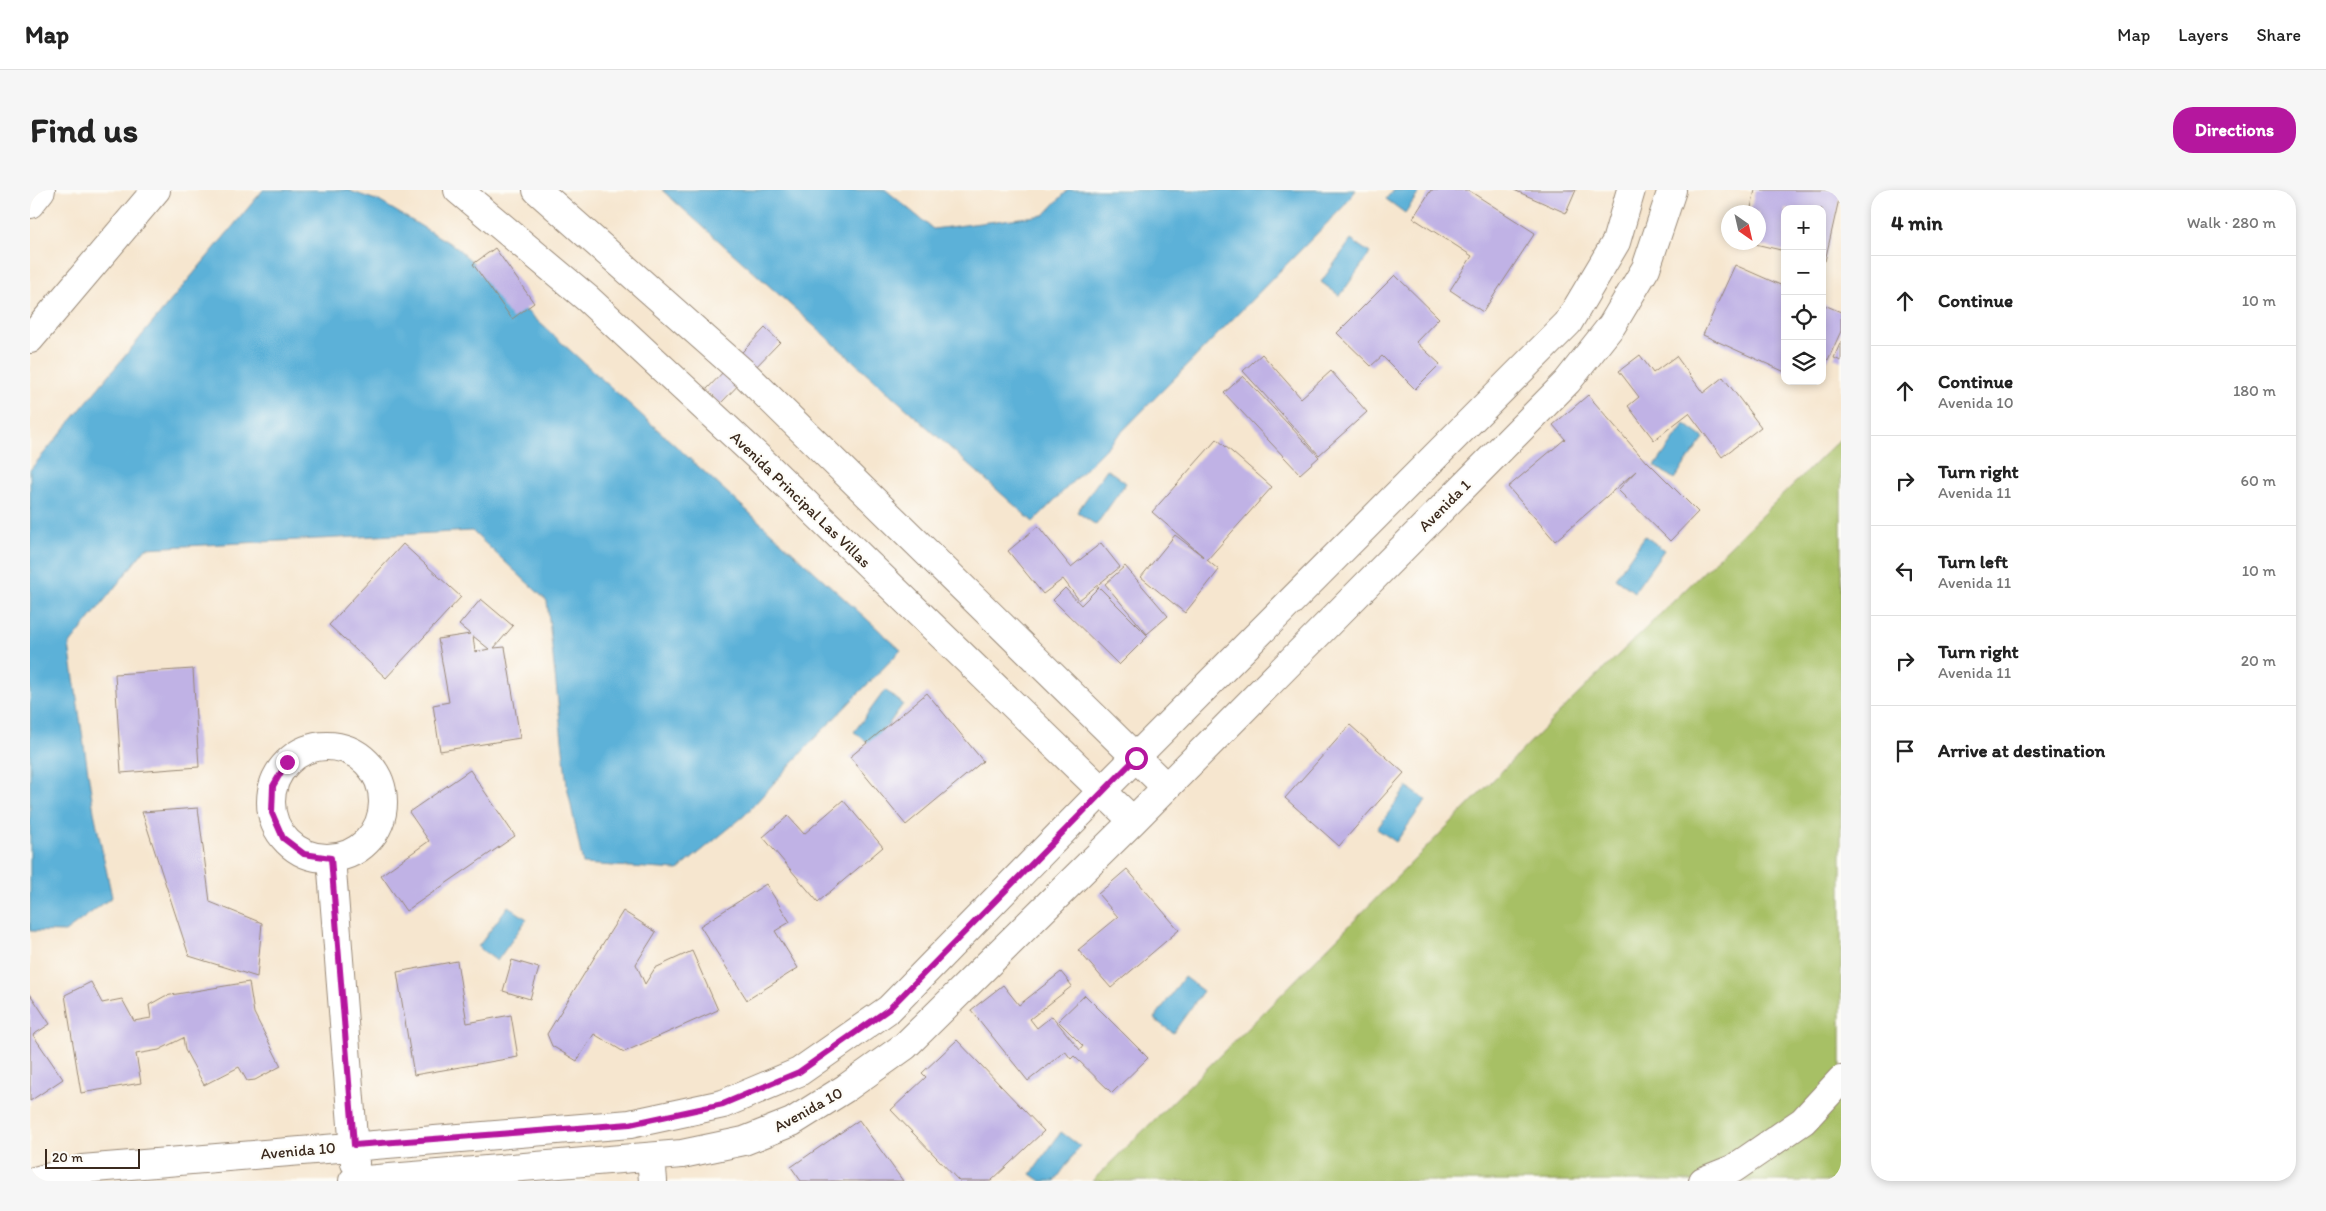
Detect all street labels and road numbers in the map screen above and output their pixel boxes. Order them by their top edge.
street label: Avenida Principal Las Villas [726,427,875,572]
street label: Avenida 1 [1414,475,1475,535]
street label: Avenida 10 [771,1083,846,1136]
street label: Avenida 10 [260,1138,337,1163]

